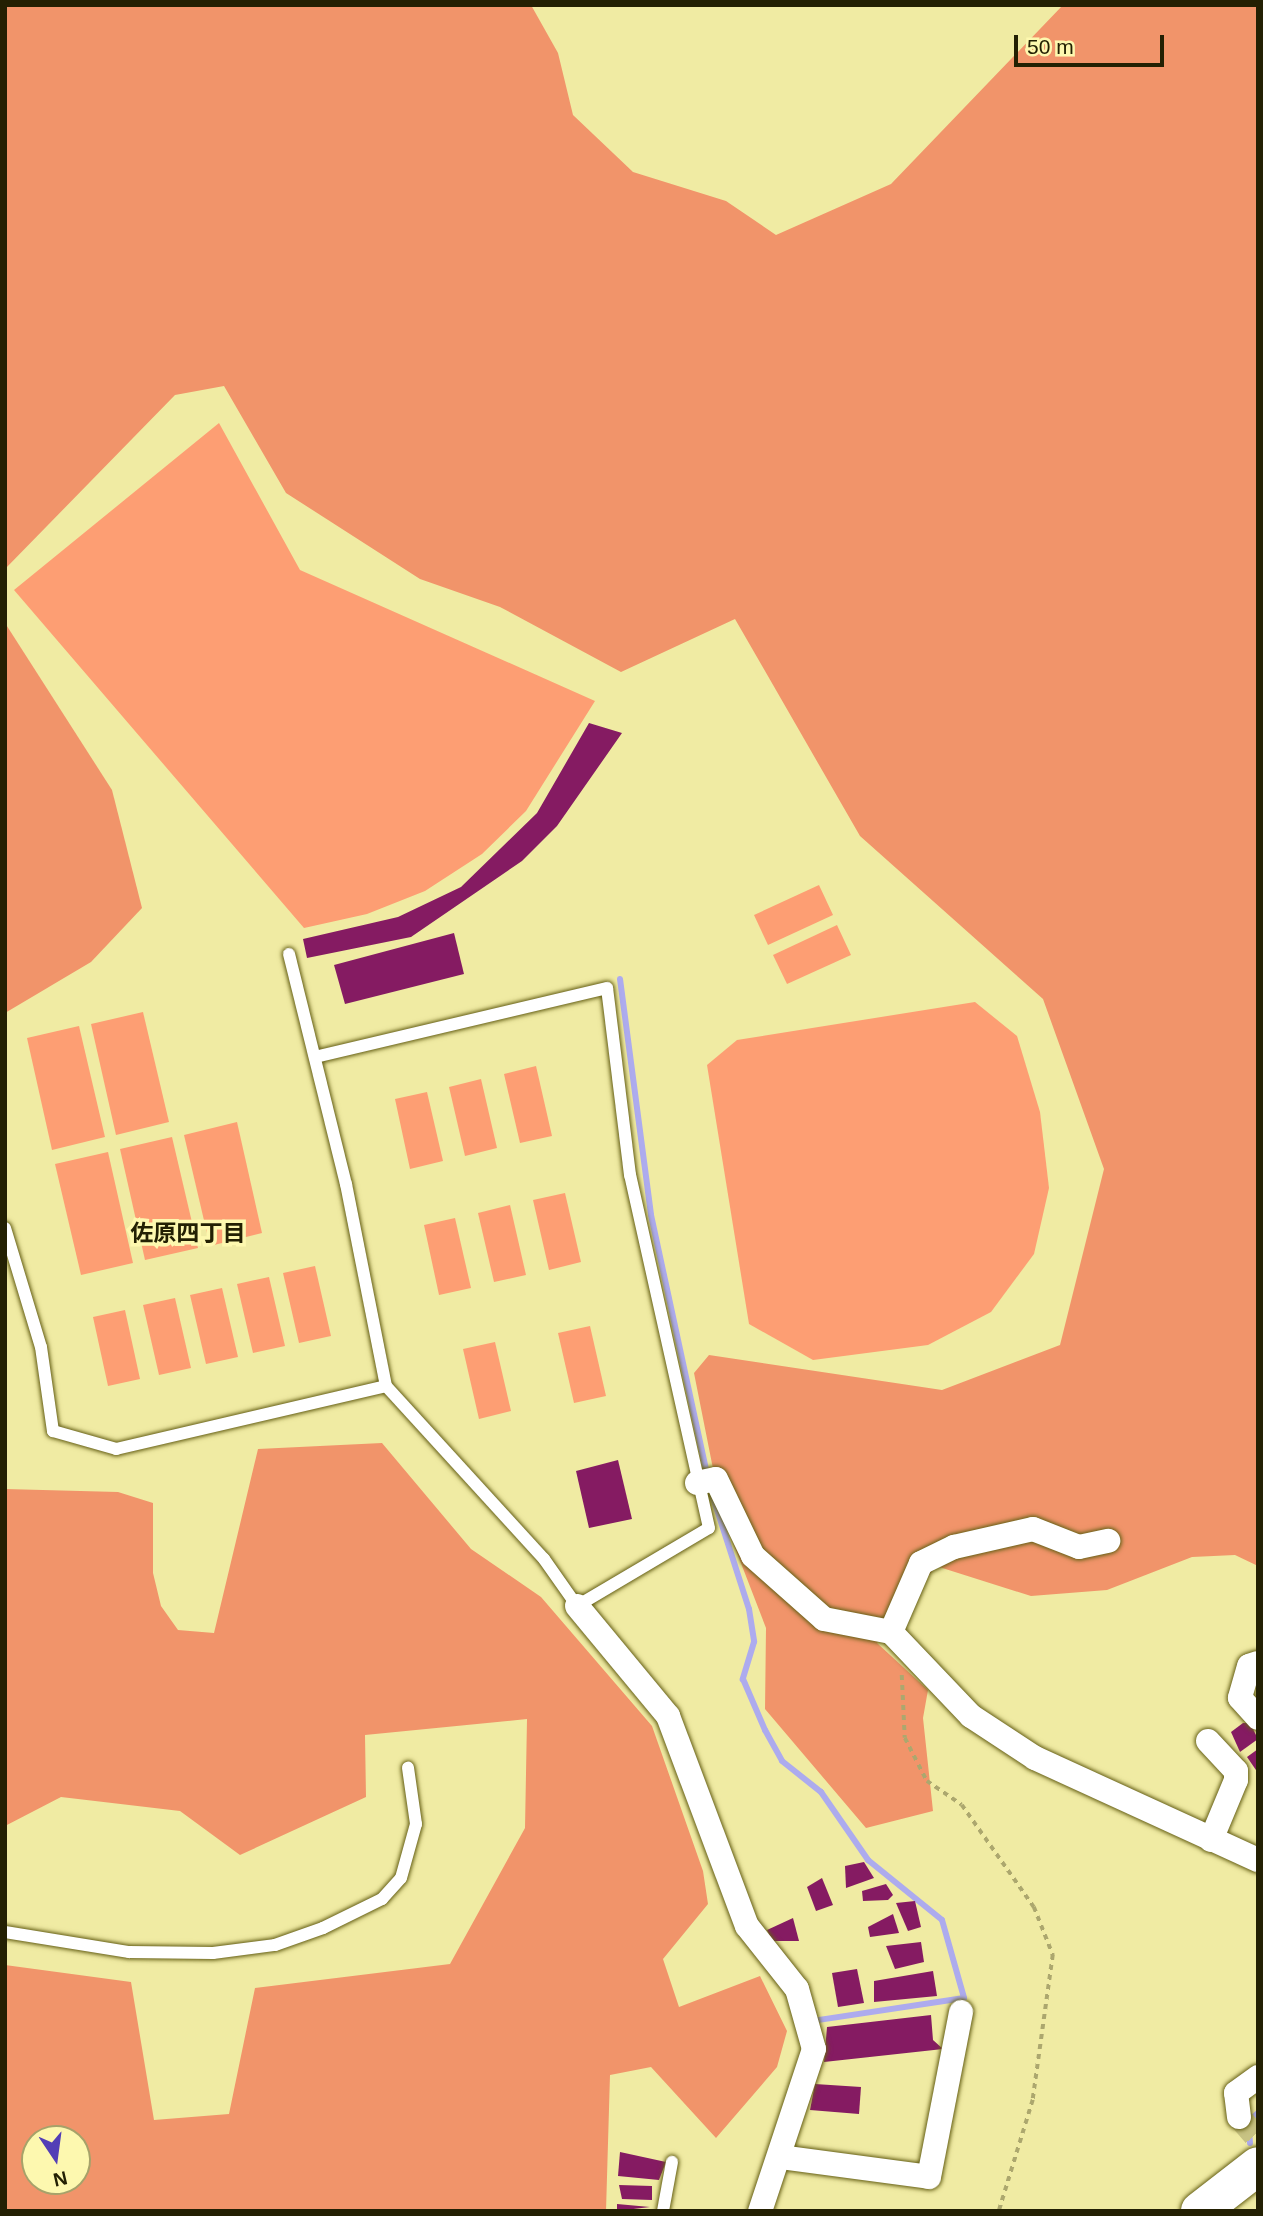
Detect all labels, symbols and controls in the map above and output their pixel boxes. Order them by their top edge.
scale bar [1018,21,1168,65]
text: 50 m [1027,35,1074,58]
district label: 佐原四丁目 [131,1219,245,1247]
north arrow [21,2125,91,2195]
text: N [51,2167,69,2191]

